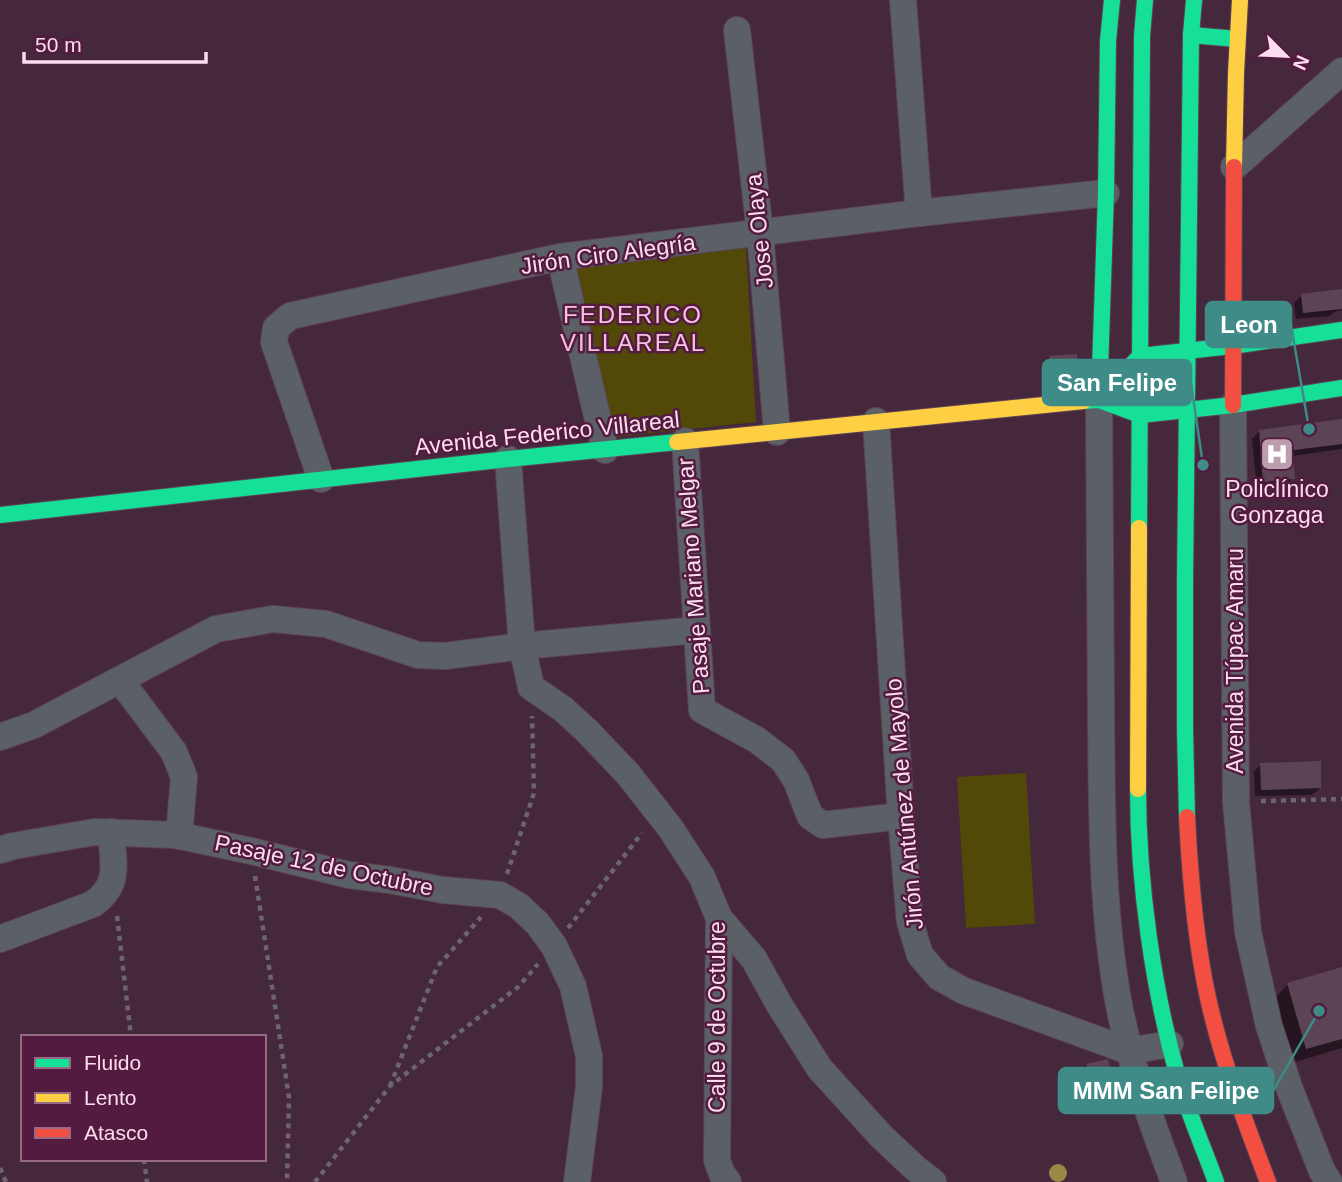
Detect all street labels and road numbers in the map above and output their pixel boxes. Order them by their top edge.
street label: Jose Olaya [740,172,778,290]
street label: Jirón Ciro Alegría [519,229,697,279]
street label: Avenida Federico Villareal [413,406,681,460]
street label: Pasaje Mariano Melgar [672,457,714,695]
street label: Avenida Túpac Amaru [1222,548,1248,774]
street label: Jirón Antúnez de Mayolo [880,677,928,931]
street label: Pasaje 12 de Octubre [212,829,436,901]
street label: Calle 9 de Octubre [704,921,730,1113]

